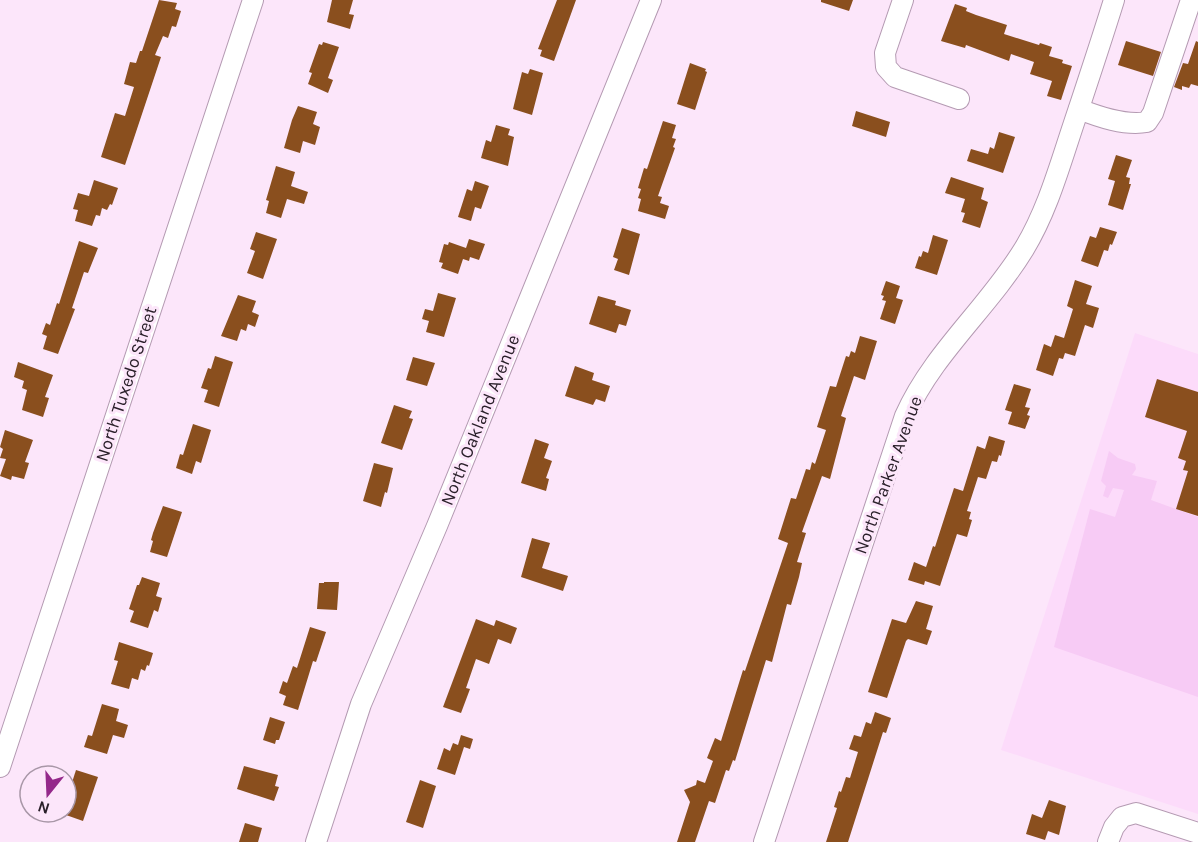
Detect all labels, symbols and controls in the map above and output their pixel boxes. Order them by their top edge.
street label: North Tuxedo Street [91,303,162,464]
street label: North Oakland Avenue [436,331,524,509]
street label: North Parker Avenue [849,393,927,557]
north arrow [18,764,78,824]
text: N [35,797,52,819]

